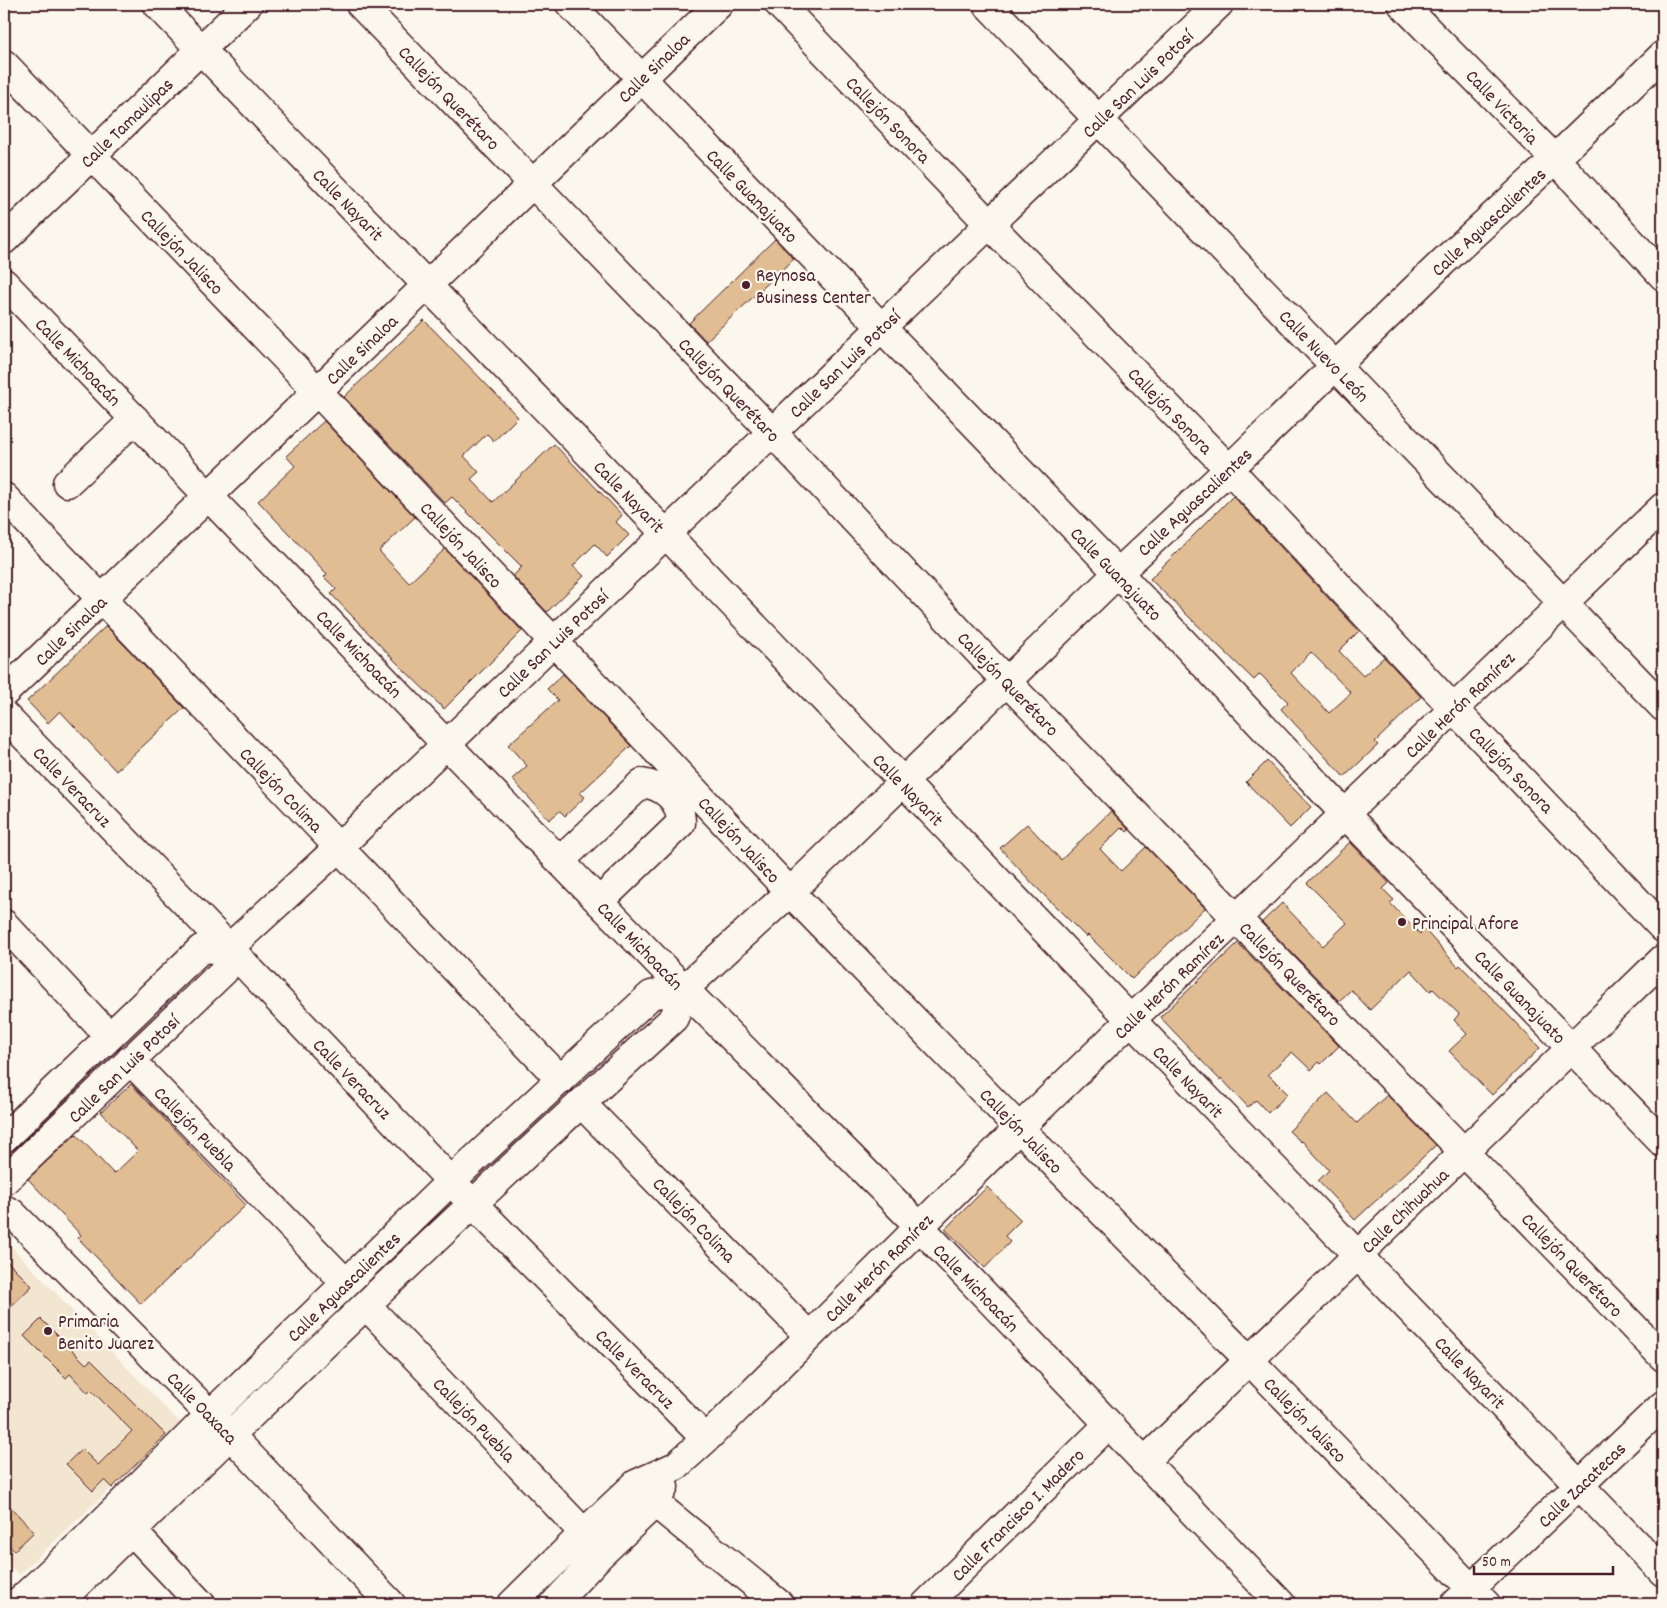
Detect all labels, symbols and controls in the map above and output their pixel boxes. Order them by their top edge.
street label: Calle San Luis Potosí [1077,24,1203,146]
street label: Calle Sinaloa [613,27,698,111]
street label: Callejón Querétaro [390,41,505,158]
street label: Calle Victoria [1458,65,1544,153]
street label: Callejón Sonora [838,72,936,172]
street label: Calle Tamaulipas [76,73,181,176]
street label: Calle Guanajuato [698,144,803,251]
street label: Calle Aguascalientes [1427,163,1554,284]
street label: Calle Nayarit [305,164,388,249]
street label: Callejón Jalisco [132,204,228,302]
place label: Reynosa Business Center [756,264,871,313]
marker: Reynosa Business Center [740,279,752,291]
street label: Calle San Luis Potosí [784,304,910,426]
street label: Calle Nuevo León [1271,305,1374,410]
street label: Calle Sinaloa [321,309,406,393]
street label: Calle Michoacán [27,313,126,414]
street label: Callejón Querétaro [670,333,785,450]
street label: Callejón Sonora [1120,363,1218,463]
street label: Calle Aguascalientes [1133,443,1260,564]
street label: Calle Nayarit [586,456,669,541]
street label: Callejón Jalisco [412,497,507,596]
street label: Calle Guanajuato [1062,522,1167,629]
street label: Calle San Luis Potosí [492,584,618,706]
street label: Calle Sinaloa [30,590,115,674]
street label: Calle Michoacán [308,605,407,706]
street label: Callejón Querétaro [949,627,1064,744]
street label: Calle Herón Ramírez [1400,647,1523,766]
street label: Callejón Sonora [1461,722,1559,822]
street label: Calle Veracruz [25,742,116,835]
street label: Callejón Colima [232,742,328,841]
street label: Calle Nayarit [865,749,948,834]
street label: Callejón Jalisco [690,792,785,891]
street label: Calle Michoacán [589,897,688,998]
place label: Principal Afore [1412,912,1519,939]
marker: Principal Afore [1396,916,1408,928]
street label: Callejón Querétaro [1231,917,1346,1034]
street label: Calle Herón Ramírez [1109,928,1232,1047]
street label: Calle Guanajuato [1466,945,1571,1052]
street label: Calle San Luis Potosí [63,1009,189,1131]
street label: Calle Veracruz [305,1034,396,1127]
street label: Calle Nayarit [1145,1041,1228,1126]
street label: Callejón Puebla [146,1082,242,1180]
street label: Callejón Jalisco [971,1083,1067,1181]
street label: Calle Chihuahua [1356,1163,1457,1262]
street label: Callejón Colima [645,1172,741,1271]
street label: Callejón Querétaro [1513,1208,1628,1325]
street label: Calle Herón Ramírez [820,1209,941,1330]
street label: Calle Aguascalientes [282,1227,408,1350]
street label: Calle Michoacán [925,1239,1024,1340]
place label: Primaria Benito Juarez [58,1310,154,1359]
street label: Calle Veracruz [587,1324,680,1417]
marker: Primaria Benito Juarez [42,1325,54,1337]
street label: Calle Nayarit [1427,1332,1510,1417]
street label: Calle Oaxaca [159,1367,243,1453]
street label: Callejón Jalisco [1255,1372,1351,1470]
street label: Callejón Puebla [425,1373,521,1471]
street label: Calle Zacatecas [1533,1437,1634,1536]
street label: Calle Francisco I. Madero [947,1444,1092,1589]
scale bar [1474,1543,1613,1575]
text: 50 m [1482,1552,1511,1574]

